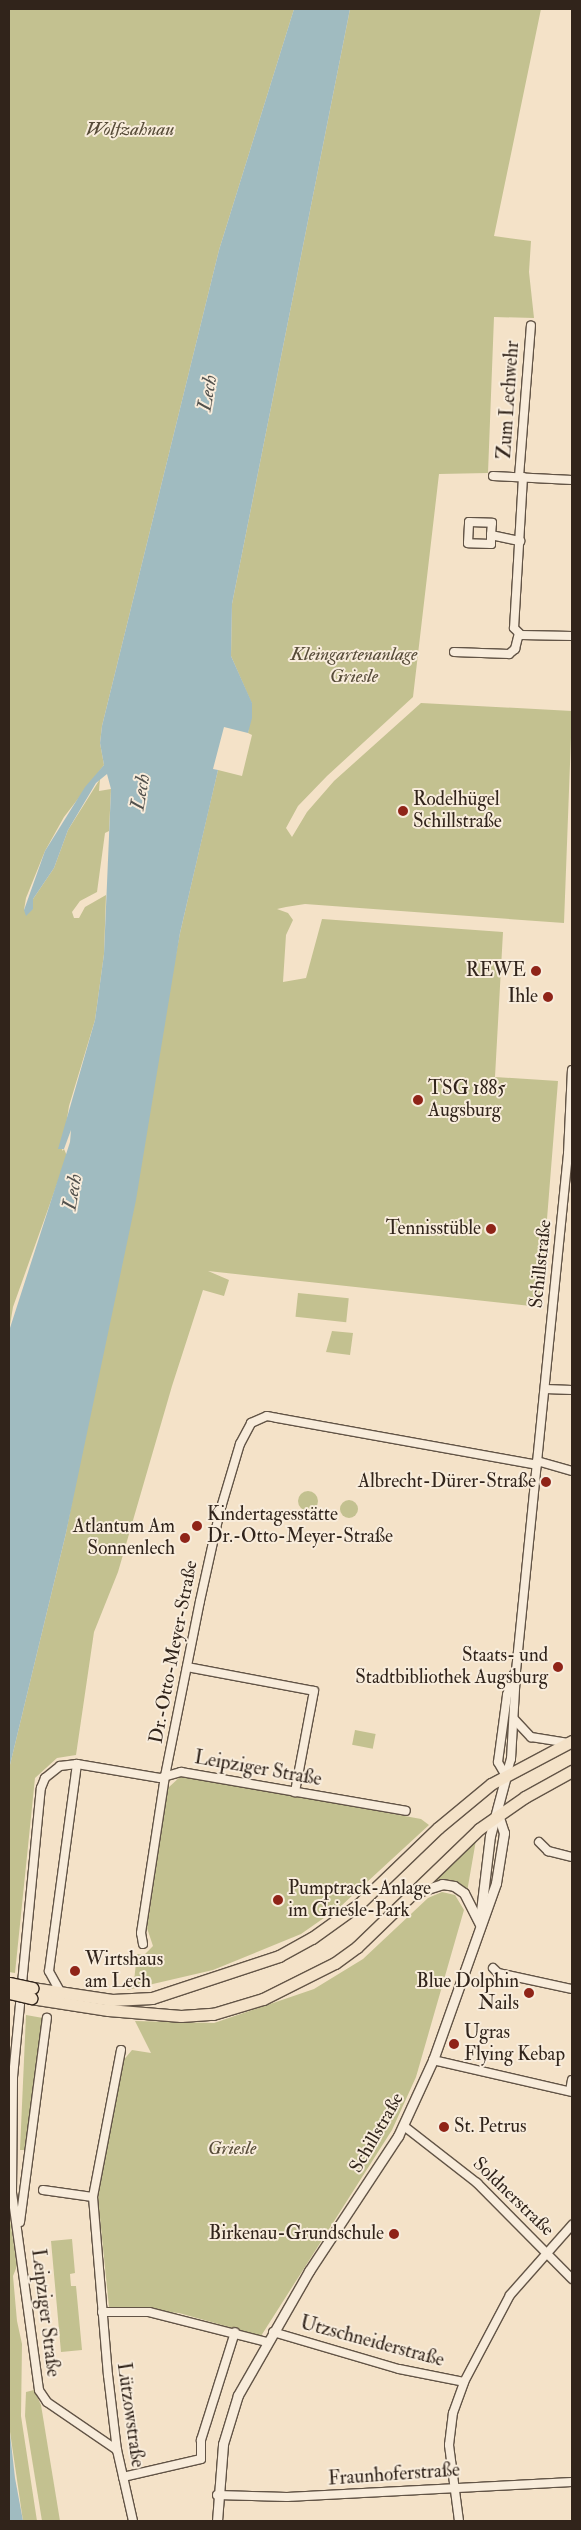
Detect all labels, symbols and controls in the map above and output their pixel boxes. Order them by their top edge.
park label: Wolfzahnau [86,119,174,141]
street label: Zum Lechwehr [493,340,525,460]
water label: Lech [192,373,222,413]
park label: Kleingartenanlage Griesle [291,644,417,688]
water label: Lech [125,772,155,812]
place label: Rodelhügel Schillstraße [413,789,502,833]
marker: Rodelhügel Schillstraße [397,805,409,817]
place label: REWE [466,960,526,982]
marker: REWE [530,965,542,977]
place label: Ihle [508,986,538,1008]
marker: Ihle [542,991,554,1003]
place label: TSG 1885 Augsburg [428,1078,506,1122]
marker: TSG 1885 Augsburg [412,1094,424,1106]
water label: Lech [57,1172,87,1212]
place label: Tennisstüble [386,1218,481,1240]
street label: Schillstraße [525,1219,557,1309]
marker: Tennisstüble [485,1223,497,1235]
place label: Albrecht-Dürer-Straße [358,1471,536,1493]
marker: Albrecht-Dürer-Straße [540,1476,552,1488]
place label: Kindertagesstätte Dr.-Otto-Meyer-Straße [207,1504,393,1548]
place label: Atlantum Am Sonnenlech [73,1516,175,1560]
marker: Kindertagesstätte Dr.-Otto-Meyer-Straße [191,1520,203,1532]
marker: Atlantum Am Sonnenlech [179,1532,191,1544]
street label: Dr.-Otto-Meyer-Straße [145,1559,203,1745]
place label: Staats- und Stadtbibliothek Augsburg [355,1645,548,1689]
marker: Staats- und Stadtbibliothek Augsburg [552,1661,564,1673]
street label: Leipziger Straße [193,1747,323,1791]
place label: Pumptrack-Anlage im Griesle-Park [288,1878,431,1922]
marker: Pumptrack-Anlage im Griesle-Park [272,1894,284,1906]
place label: Wirtshaus am Lech [85,1949,163,1993]
marker: Wirtshaus am Lech [69,1965,81,1977]
place label: Blue Dolphin Nails [416,1971,519,2015]
marker: Blue Dolphin Nails [523,1987,535,1999]
place label: Ugras Flying Kebap [464,2022,565,2066]
marker: Ugras Flying Kebap [448,2038,460,2050]
street label: Schillstraße [345,2089,409,2177]
place label: St. Petrus [454,2116,527,2138]
marker: St. Petrus [438,2121,450,2133]
park label: Griesle [208,2138,256,2160]
street label: Soldnerstraße [468,2153,558,2241]
place label: Birkenau-Grundschule [209,2223,384,2245]
marker: Birkenau-Grundschule [388,2228,400,2240]
street label: Leipziger Straße [26,2248,64,2378]
street label: Utzschneiderstraße [298,2312,446,2372]
street label: Lützowstraße [111,2361,149,2469]
street label: Fraunhoferstraße [327,2459,461,2491]

